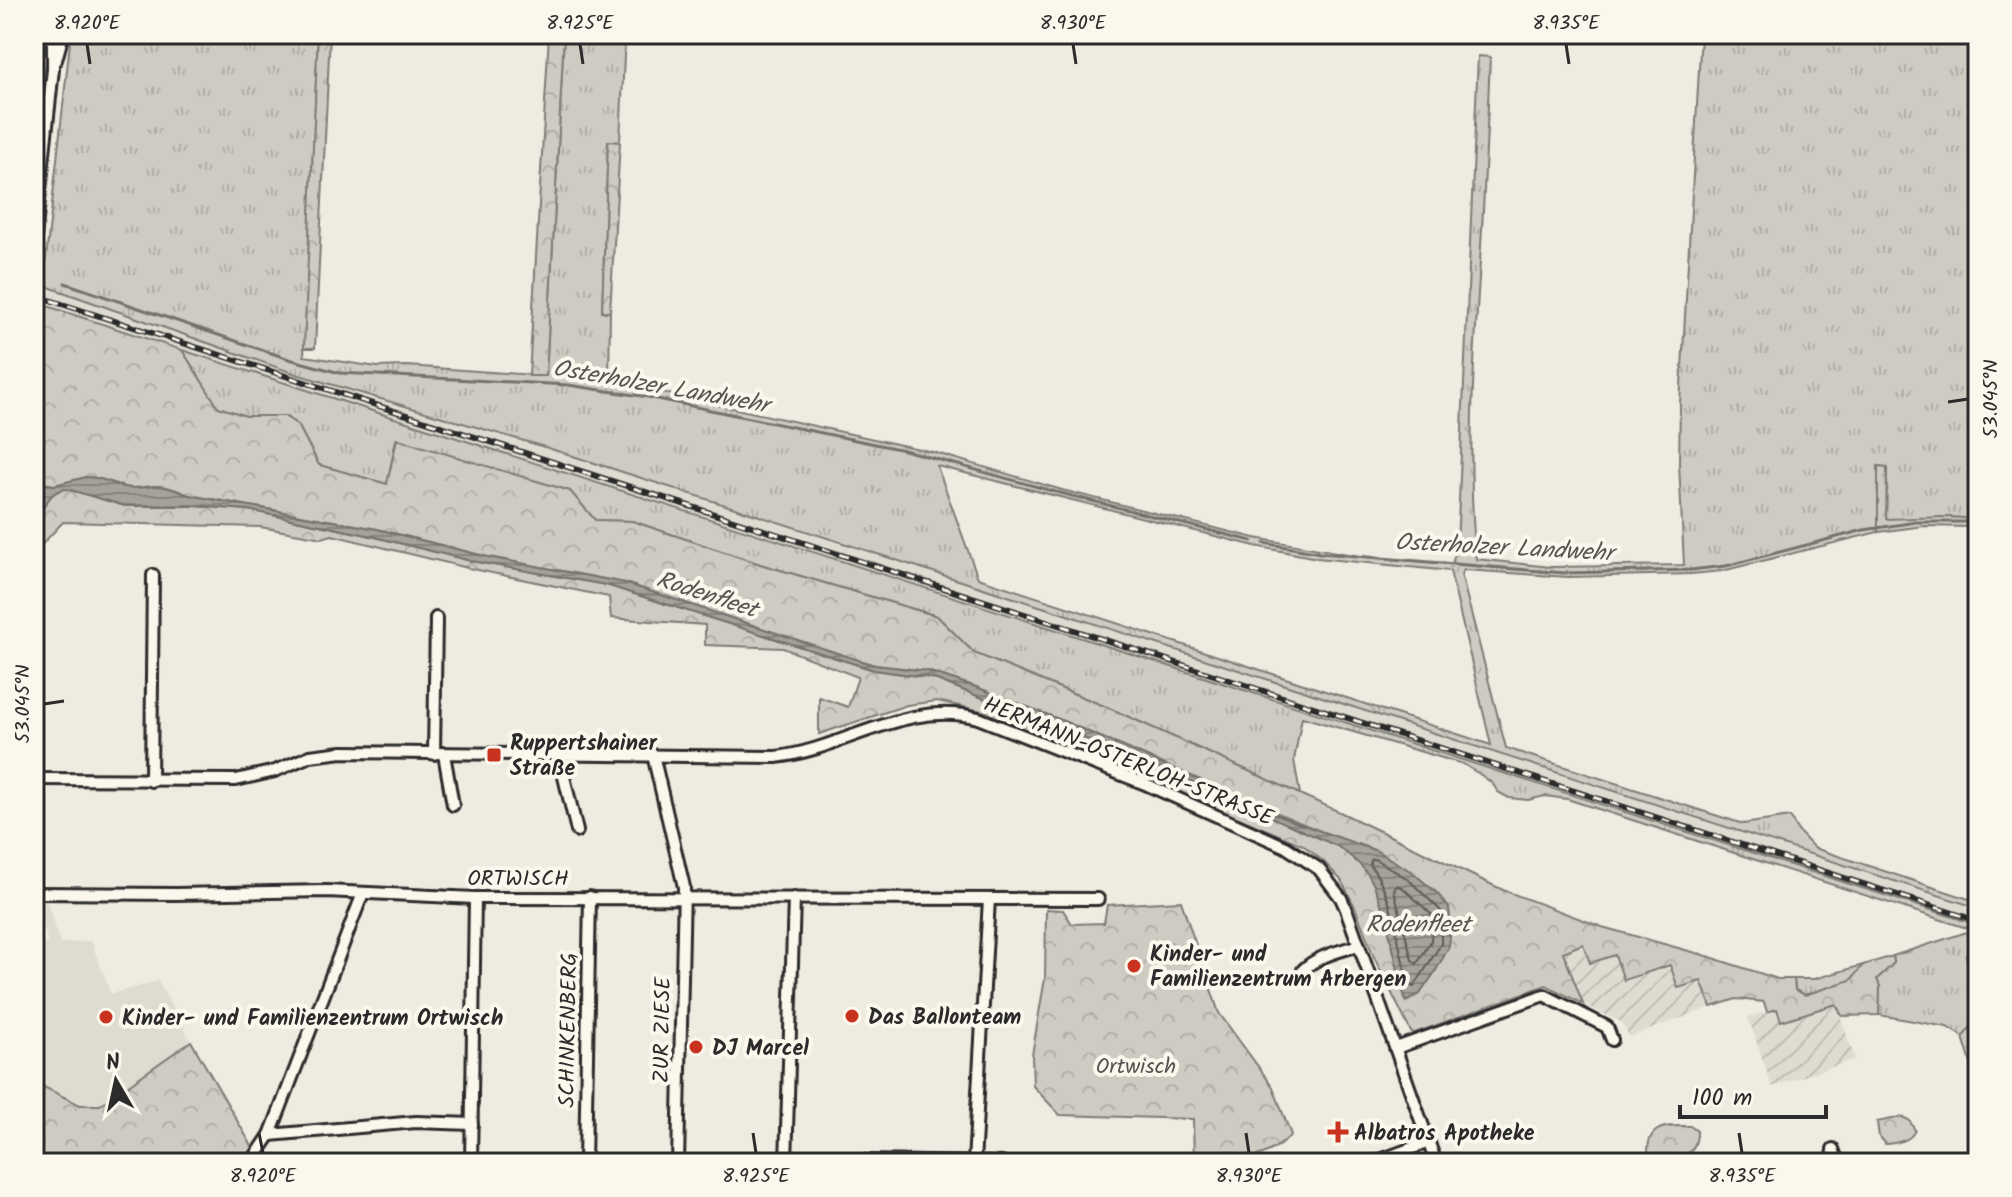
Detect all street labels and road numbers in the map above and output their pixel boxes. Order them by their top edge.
street label: HERMANN-OSTERLOH-STRASSE [978,688,1279,837]
street label: ORTWISCH [467,862,569,897]
street label: SCHINKENBERG [551,952,588,1108]
street label: ZUR ZIESE [645,975,682,1084]

